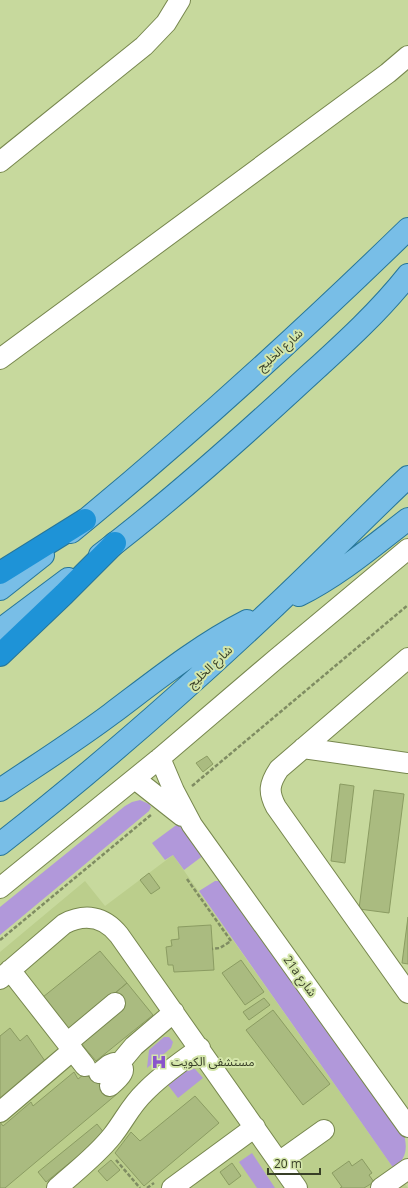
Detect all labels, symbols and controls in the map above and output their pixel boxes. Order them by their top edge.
street label: شارع الخليج [253,325,307,375]
street label: شارع الخليج [183,641,237,693]
street label: 21a شارع [279,952,321,1000]
hospital icon: مستشفى الكويت [150,1053,168,1071]
place label: مستشفى الكويت [171,1053,255,1070]
scale bar [268,1150,320,1176]
text: 20 m [274,1155,302,1172]

